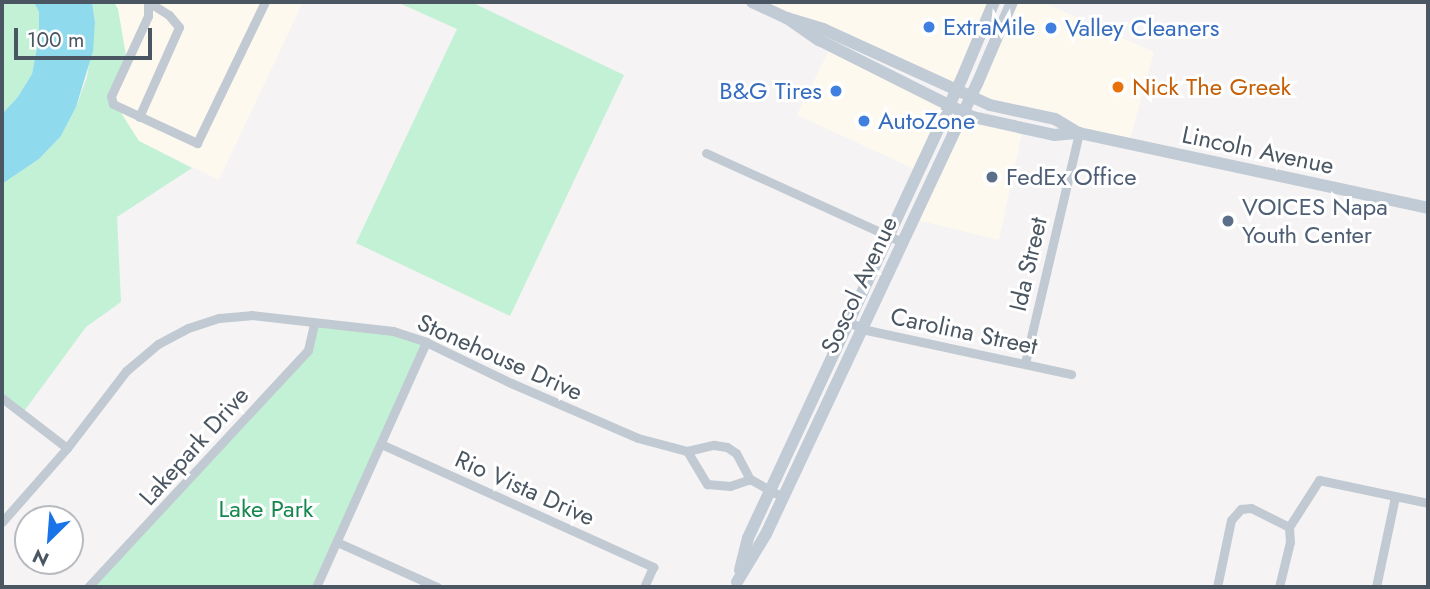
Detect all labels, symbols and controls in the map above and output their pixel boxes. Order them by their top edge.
place label: ExtraMile [943,13,1035,41]
scale bar [18,14,156,58]
place label: Valley Cleaners [1065,14,1220,42]
marker: ExtraMile [921,19,937,35]
marker: Valley Cleaners [1043,20,1059,36]
text: 100 m [27,25,84,55]
place label: Nick The Greek [1132,73,1291,101]
place label: B&G Tires [719,77,822,105]
marker: Nick The Greek [1110,79,1126,95]
marker: B&G Tires [828,83,844,99]
place label: AutoZone [878,107,975,135]
marker: AutoZone [856,113,872,129]
street label: Lincoln Avenue [1180,120,1336,180]
place label: FedEx Office [1006,163,1137,191]
marker: FedEx Office [984,169,1000,185]
place label: VOICES Napa Youth Center [1242,193,1388,249]
street label: Soscol Avenue [815,212,903,358]
marker: VOICES Napa Youth Center [1220,213,1236,229]
street label: Ida Street [1003,214,1053,314]
street label: Carolina Street [888,301,1040,361]
street label: Stonehouse Drive [413,308,587,406]
street label: Lakepark Drive [133,381,255,511]
street label: Rio Vista Drive [451,444,599,532]
park label: Lake Park [219,495,313,523]
north arrow [14,505,84,575]
text: N [28,542,53,573]

